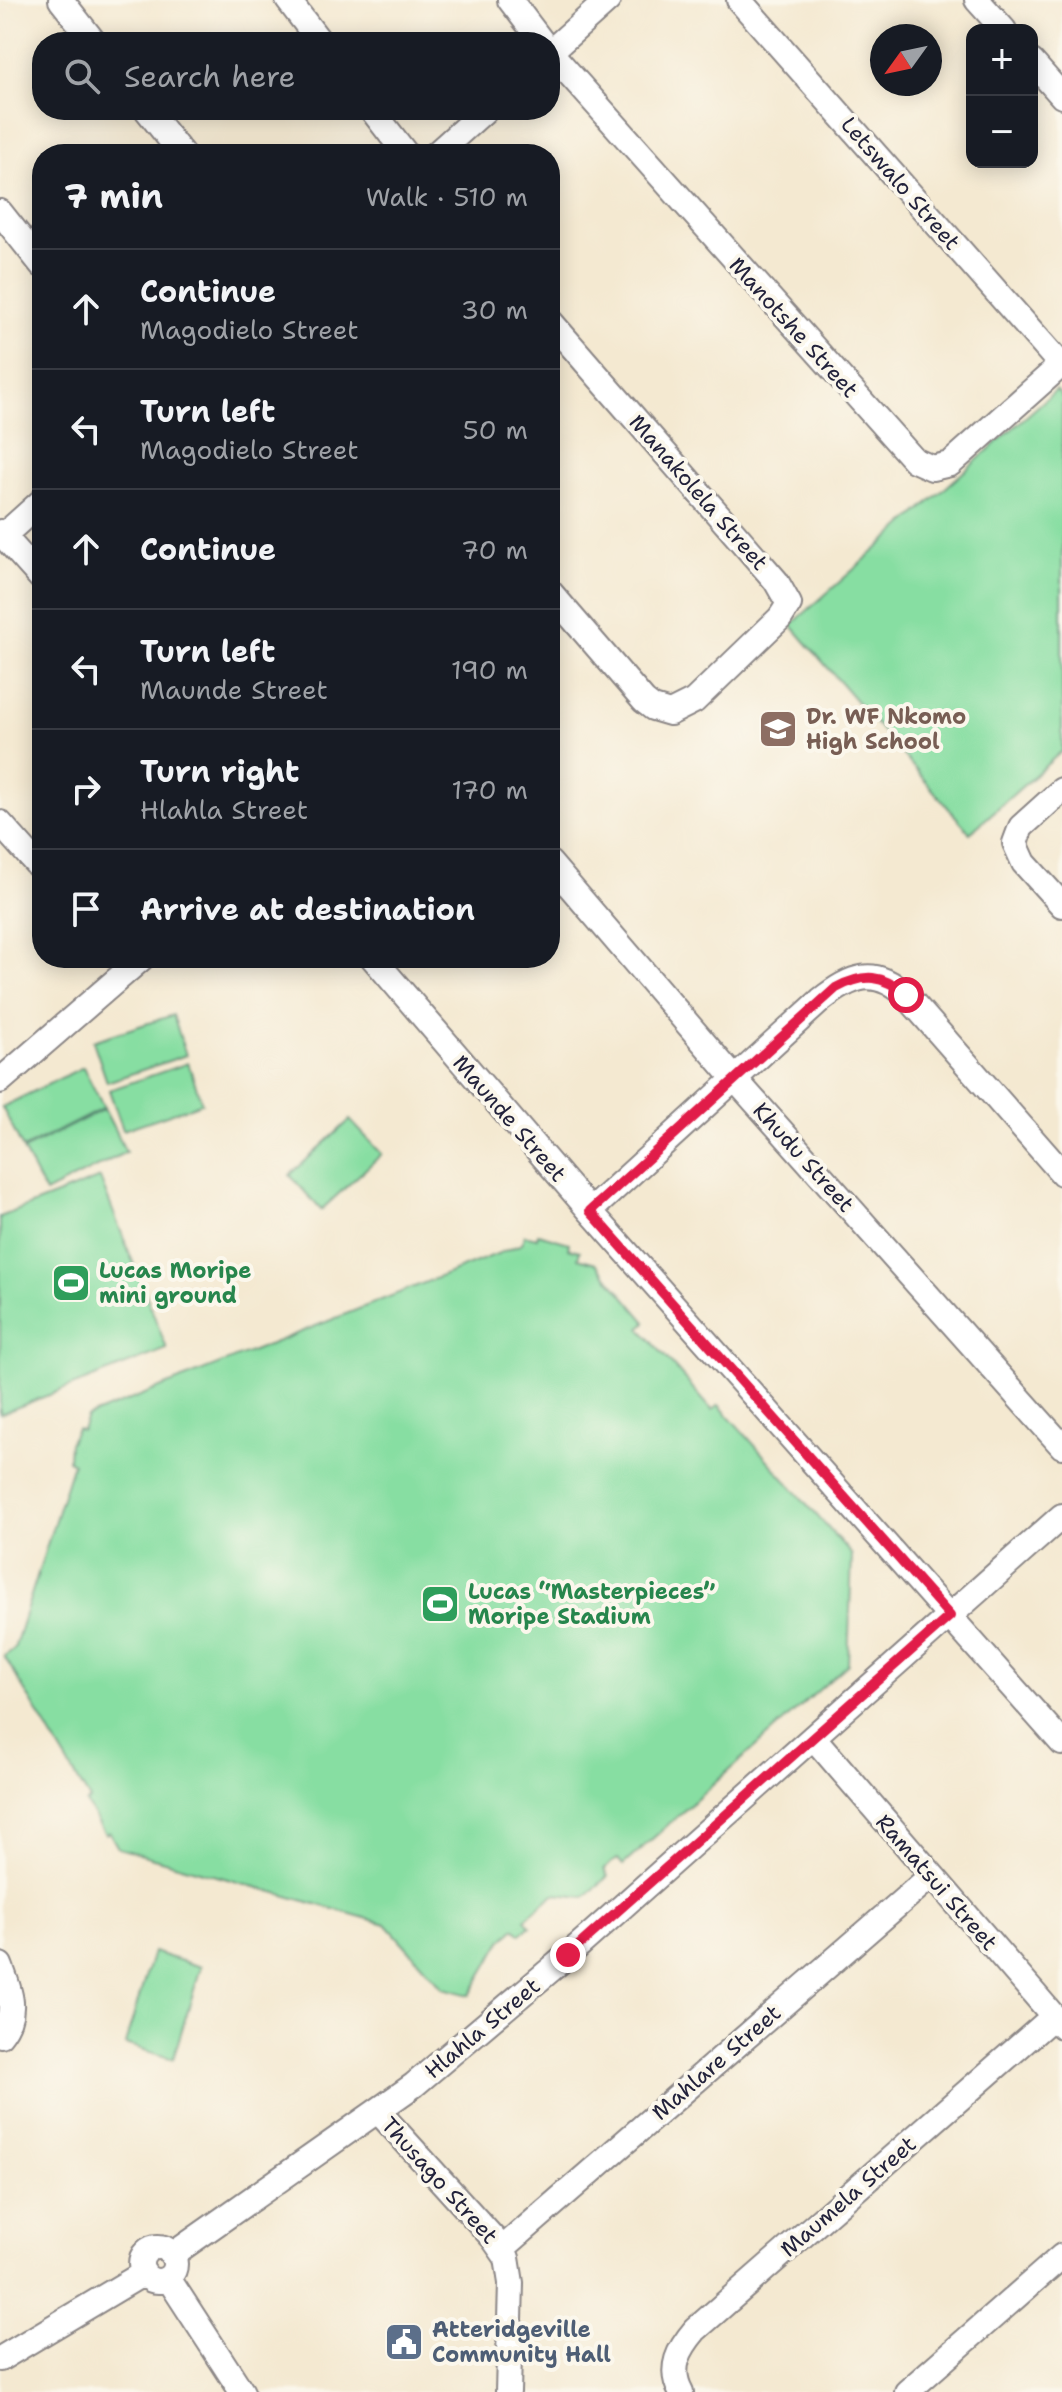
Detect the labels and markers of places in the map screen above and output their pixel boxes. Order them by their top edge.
place label: Dr. WF Nkomo High School [806,702,966,756]
school or university icon: Dr. WF Nkomo High School [757,708,799,750]
place label: Lucas Moripe mini ground [99,1256,251,1310]
sports icon: Lucas Moripe mini ground [50,1262,92,1304]
place label: Lucas “Masterpieces” Moripe Stadium [468,1577,715,1631]
sports icon: Lucas “Masterpieces” Moripe Stadium [419,1583,461,1625]
place label: Atteridgeville Community Hall [432,2315,611,2369]
public building icon: Atteridgeville Community Hall [383,2321,425,2363]

